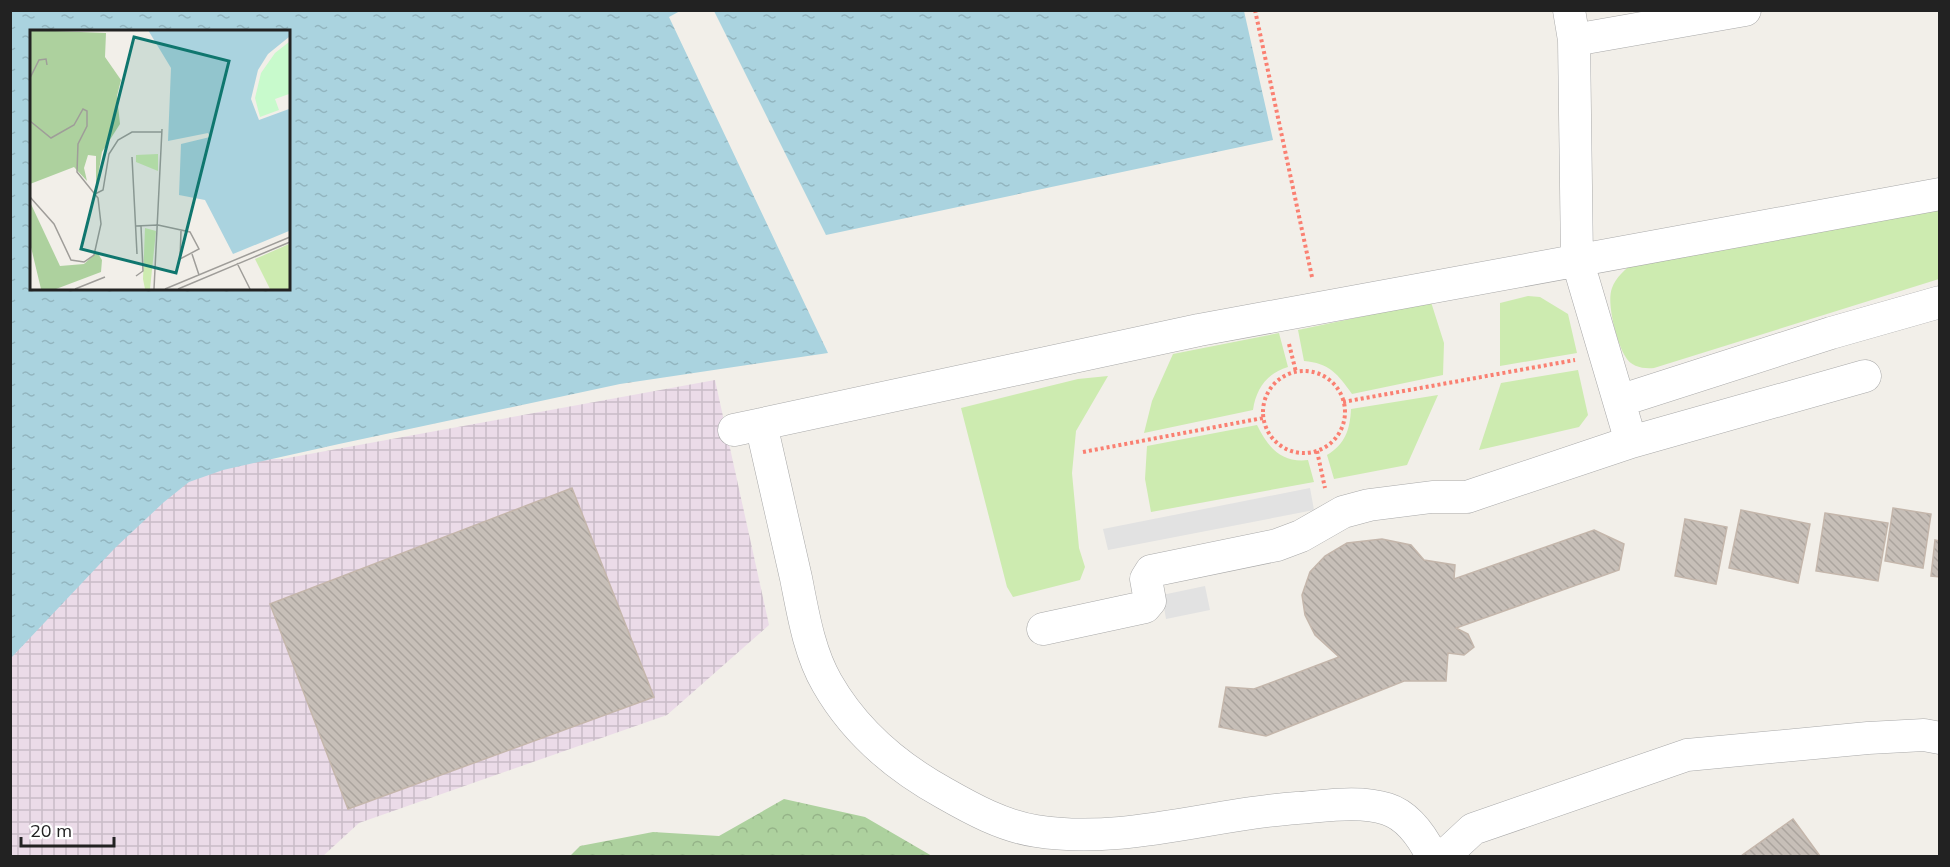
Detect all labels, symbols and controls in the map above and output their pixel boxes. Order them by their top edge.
inset map [30,30,290,290]
scale bar [21,810,114,848]
text: 20 m [30,819,72,842]

